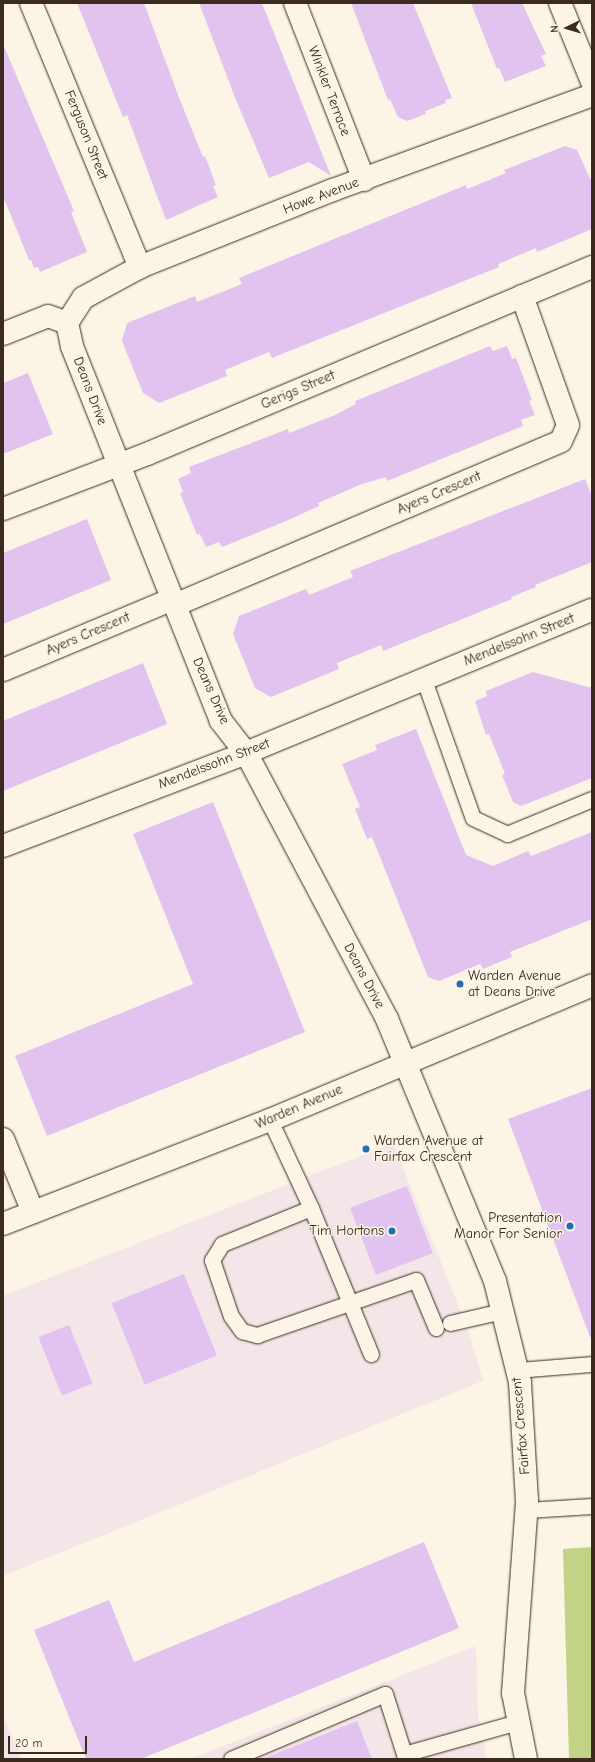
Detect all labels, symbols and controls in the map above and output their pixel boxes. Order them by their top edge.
north arrow [547,8,587,48]
text: N [548,25,561,33]
street label: Winkler Terrace [304,44,354,138]
street label: Ferguson Street [60,88,112,182]
street label: Howe Avenue [281,174,361,218]
street label: Deans Drive [69,355,111,427]
street label: Gerigs Street [258,367,338,413]
street label: Ayers Crescent [395,468,483,518]
street label: Ayers Crescent [44,609,132,659]
street label: Mendelssohn Street [461,610,577,670]
street label: Deans Drive [189,655,233,727]
street label: Mendelssohn Street [156,735,272,793]
street label: Deans Drive [340,941,388,1011]
place label: Warden Avenue at Deans Drive [468,968,561,1000]
marker: Warden Avenue at Deans Drive [455,979,465,989]
street label: Warden Avenue [253,1081,345,1133]
place label: Warden Avenue at Fairfax Crescent [374,1133,483,1166]
marker: Warden Avenue at Fairfax Crescent [361,1144,371,1154]
place label: Presentation Manor For Senior [454,1210,562,1242]
marker: Presentation Manor For Senior [565,1221,575,1231]
place label: Tim Hortons [310,1223,384,1239]
marker: Tim Hortons [387,1226,397,1236]
street label: Fairfax Crescent [508,1377,534,1475]
scale bar [10,1728,89,1754]
text: 20 m [15,1736,43,1750]

